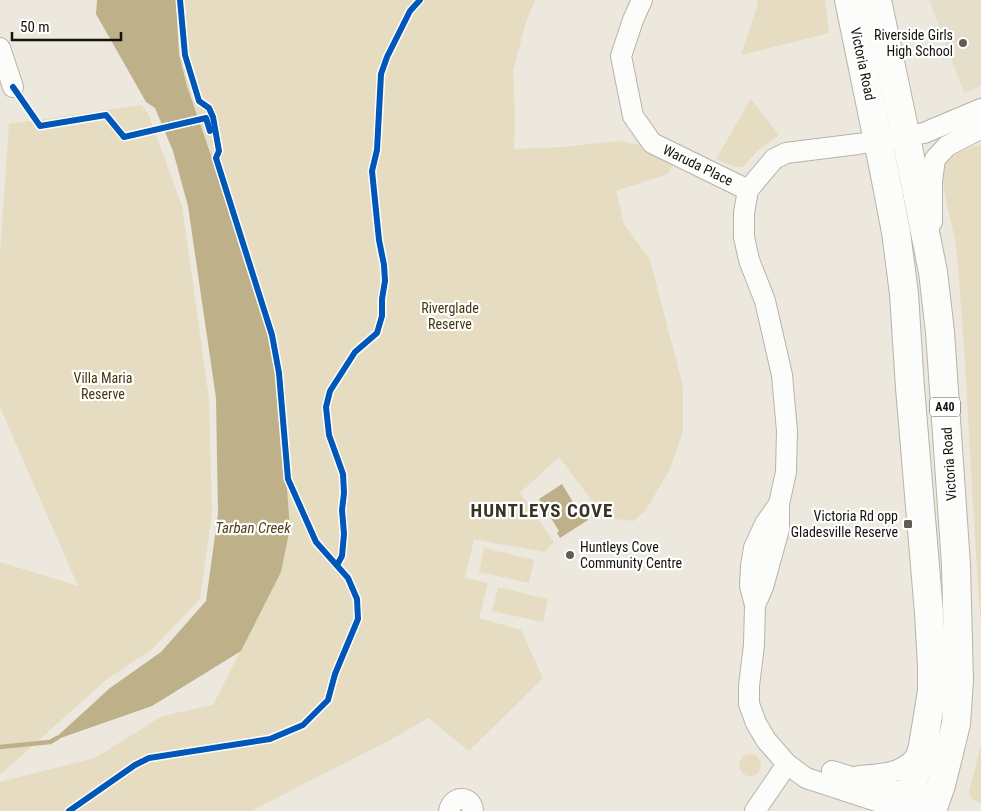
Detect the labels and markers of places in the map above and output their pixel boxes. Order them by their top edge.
place label: Riverside Girls High School [874,27,953,59]
marker: Riverside Girls High School [957,37,969,49]
place label: Victoria Rd opp Gladesville Reserve [791,508,898,540]
marker: Victoria Rd opp Gladesville Reserve [902,518,914,530]
place label: Huntleys Cove Community Centre [580,539,683,571]
marker: Huntleys Cove Community Centre [564,549,576,561]

